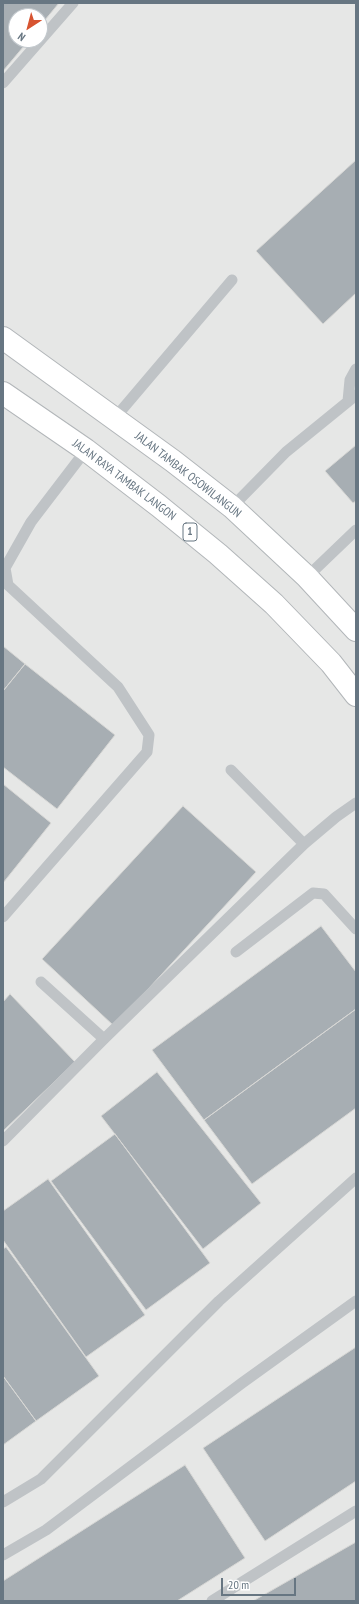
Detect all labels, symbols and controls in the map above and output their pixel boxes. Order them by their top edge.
north arrow [8,8,48,48]
text: N [15,29,28,44]
street label: JALAN TAMBAK OSOWILANGUN [132,429,244,521]
street label: JALAN RAYA TAMBAK LANGON [69,436,179,524]
road number: 1 [183,523,197,541]
scale bar [223,1570,298,1596]
text: 20 m [228,1577,249,1592]

